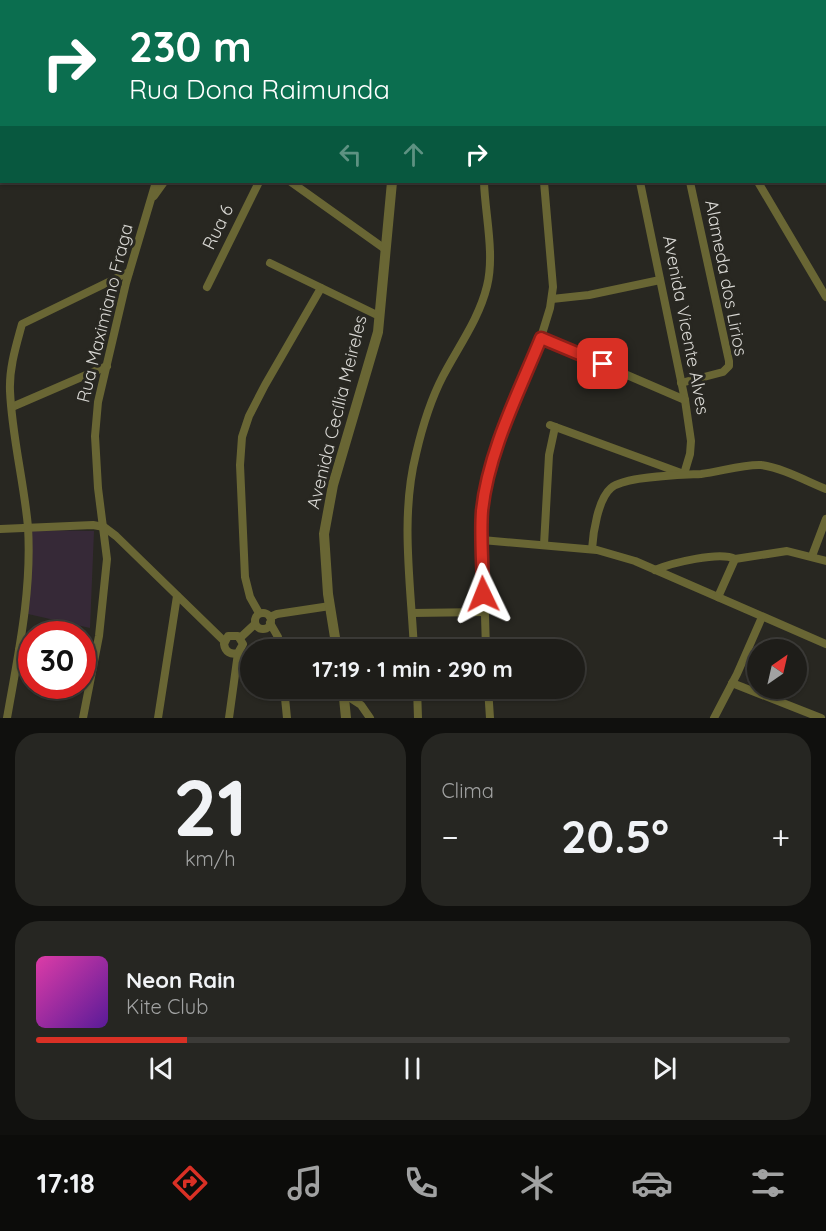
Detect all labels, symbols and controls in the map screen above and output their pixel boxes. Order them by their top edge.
text: 230 m [129,20,252,73]
icon: right [30,24,108,102]
text: Rua Dona Raimunda [129,72,390,106]
icon: left [334,138,367,171]
icon: ahead [397,138,430,171]
icon: right [460,138,493,171]
street label: Alameda dos Lirios [700,198,753,358]
street label: Rua 6 [197,200,238,253]
street label: Rua Maximiano Fraga [71,221,138,405]
street label: Avenida Vicente Alves [658,233,715,416]
street label: Avenida Cecília Meireles [301,313,372,511]
pin [577,338,628,389]
icon: arrive [586,347,619,380]
position arrow [451,562,515,626]
speed limit sign: 30 [18,621,96,699]
north arrow [747,639,807,699]
map controls [747,639,807,699]
text: 17:19 · 1 min · 290 m [312,655,513,683]
text: 21 [173,758,248,856]
text: Clima [442,778,494,803]
text: 20.5° [561,808,669,864]
text: − [442,816,459,857]
text: + [771,816,790,857]
text: km/h [185,846,236,871]
text: Neon Rain [126,966,235,994]
text: Kite Club [126,994,208,1019]
icon: previous [145,1052,178,1085]
icon: pause [396,1052,429,1085]
icon: next [648,1052,681,1085]
icon: directions [169,1162,211,1204]
icon: music [284,1162,326,1204]
icon: phone [400,1162,442,1204]
icon: climate [516,1162,558,1204]
icon: car [631,1162,673,1204]
icon: filters [747,1162,789,1204]
text: 17:18 [37,1166,95,1200]

